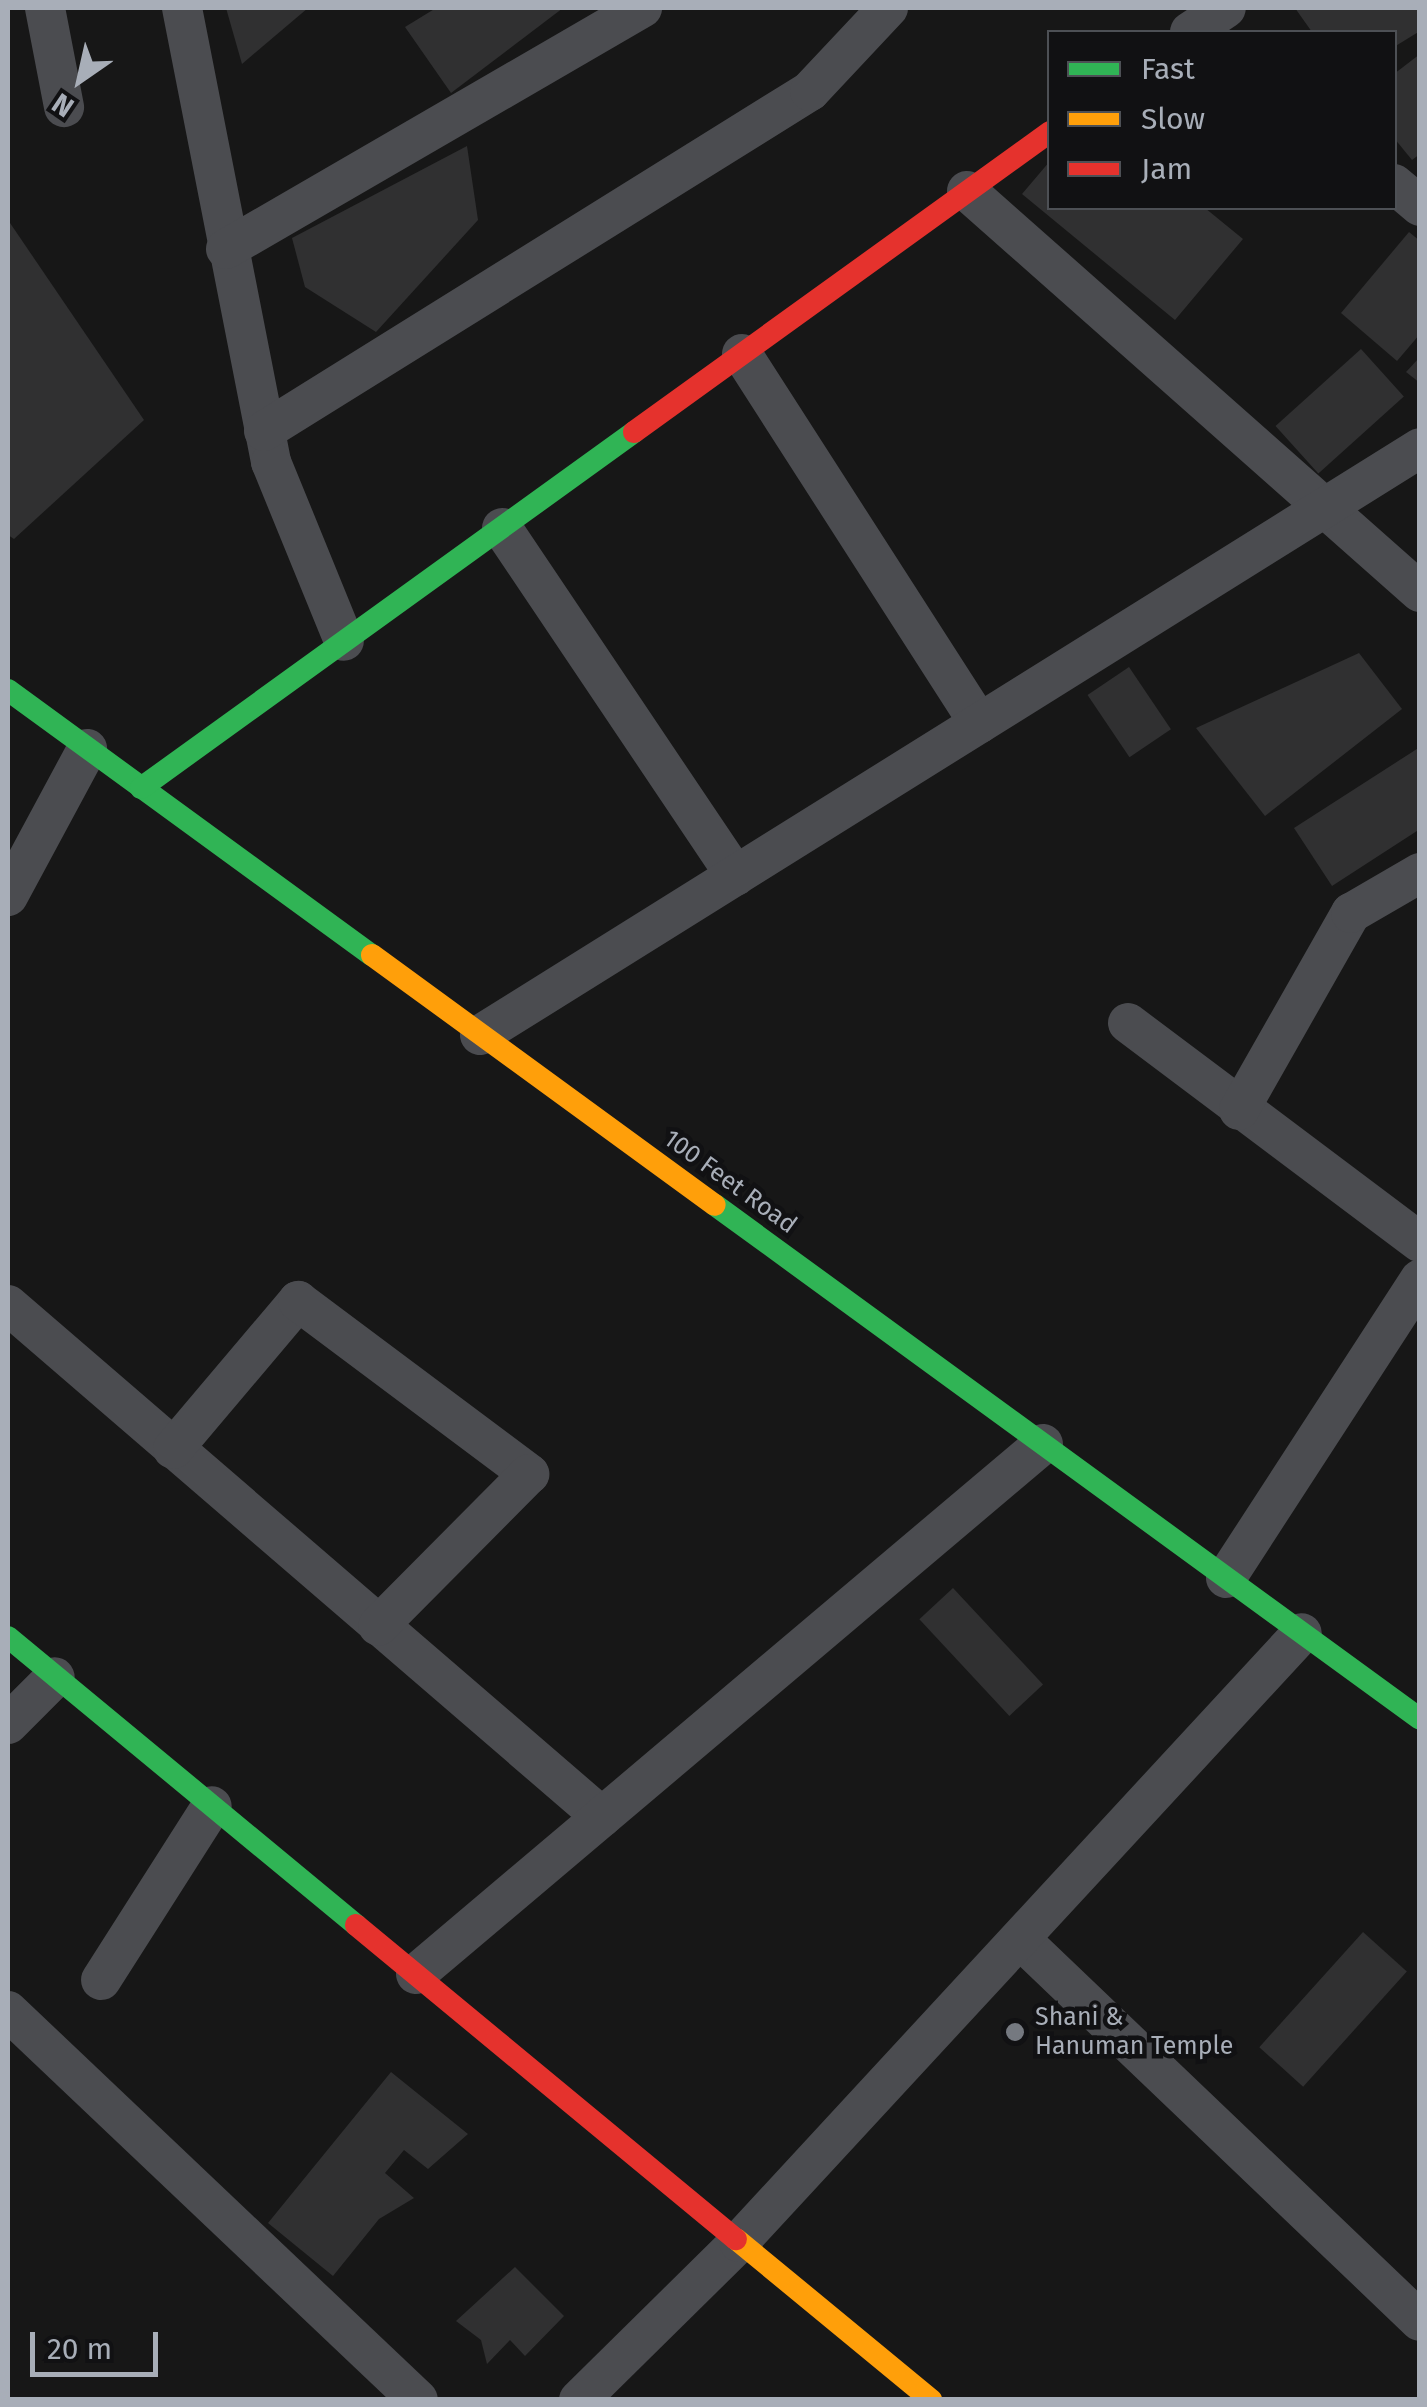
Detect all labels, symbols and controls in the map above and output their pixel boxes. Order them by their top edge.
north arrow [30,30,130,130]
legend [1047,30,1397,210]
text: Fast [1141,51,1195,87]
text: N [46,86,80,124]
text: Slow [1141,101,1205,137]
text: Jam [1141,151,1192,187]
street label: 100 Feet Road [658,1124,802,1240]
place label: Shani & Hanuman Temple [1035,2003,1233,2062]
marker: Shani & Hanuman Temple [1004,2021,1026,2043]
scale bar [35,2312,162,2374]
text: 20 m [47,2331,112,2367]

